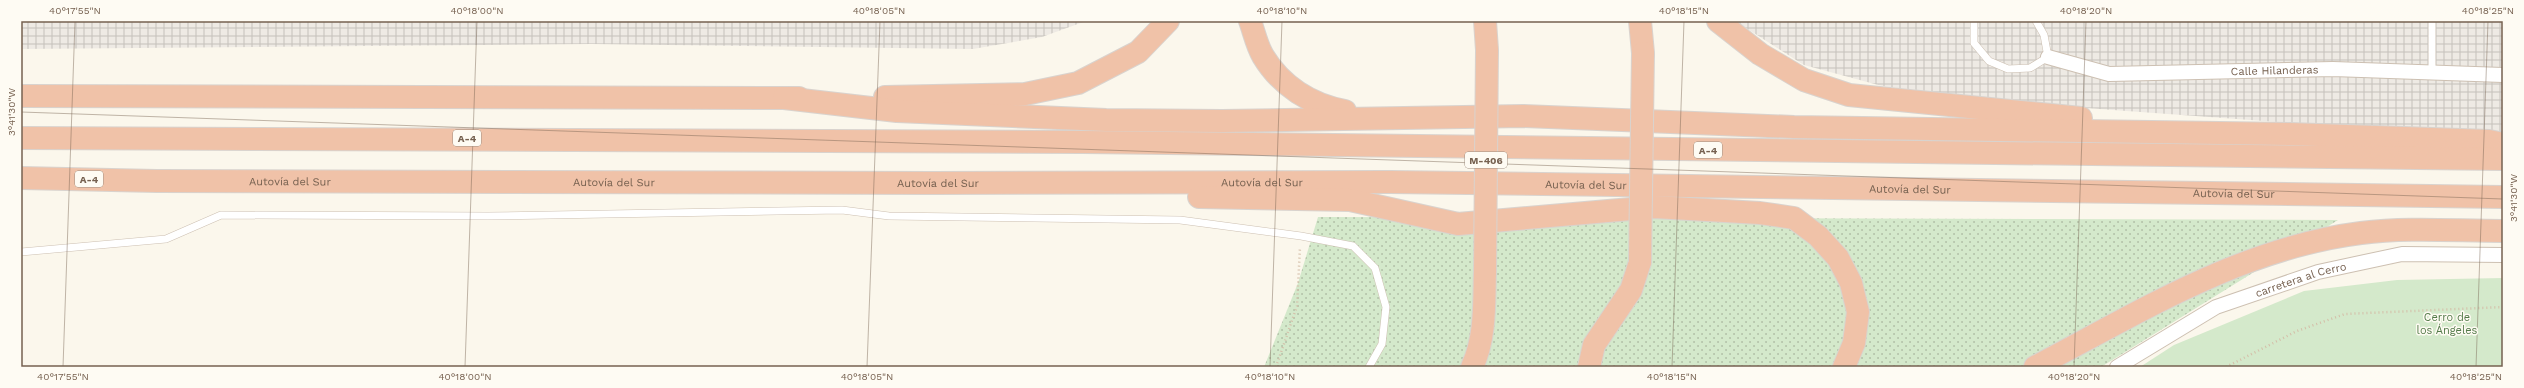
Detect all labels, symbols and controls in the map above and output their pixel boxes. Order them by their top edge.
text: 40°17'55"N [49,5,101,16]
text: 40°18'00"N [450,5,504,16]
text: 40°18'05"N [853,5,905,16]
text: 40°18'10"N [1257,5,1307,16]
text: 40°18'15"N [1659,5,1709,16]
text: 40°18'20"N [2060,5,2112,16]
text: 40°18'25"N [2462,5,2514,16]
street label: Calle Hilanderas [2231,63,2319,78]
text: 3°41'30"W [6,88,17,136]
road number: A-4 [453,130,481,146]
road number: A-4 [1694,142,1722,158]
road number: M-406 [1465,152,1507,168]
road number: A-4 [75,171,103,187]
text: 3°41'30"W [2508,174,2519,222]
street label: Autovía del Sur [249,175,331,188]
street label: Autovía del Sur [573,176,655,189]
street label: Autovía del Sur [897,176,979,190]
street label: Autovía del Sur [1221,176,1303,189]
street label: Autovía del Sur [1545,178,1627,192]
street label: Autovía del Sur [1869,182,1951,196]
street label: Autovía del Sur [2193,186,2275,200]
street label: carretera al Cerro [2253,260,2348,300]
park label: Cerro de los Ángeles [2417,311,2478,337]
text: 40°17'55"N [37,371,89,382]
text: 40°18'00"N [438,371,492,382]
text: 40°18'05"N [841,371,893,382]
text: 40°18'10"N [1245,371,1295,382]
text: 40°18'15"N [1647,371,1697,382]
text: 40°18'20"N [2048,371,2100,382]
text: 40°18'25"N [2450,371,2502,382]

